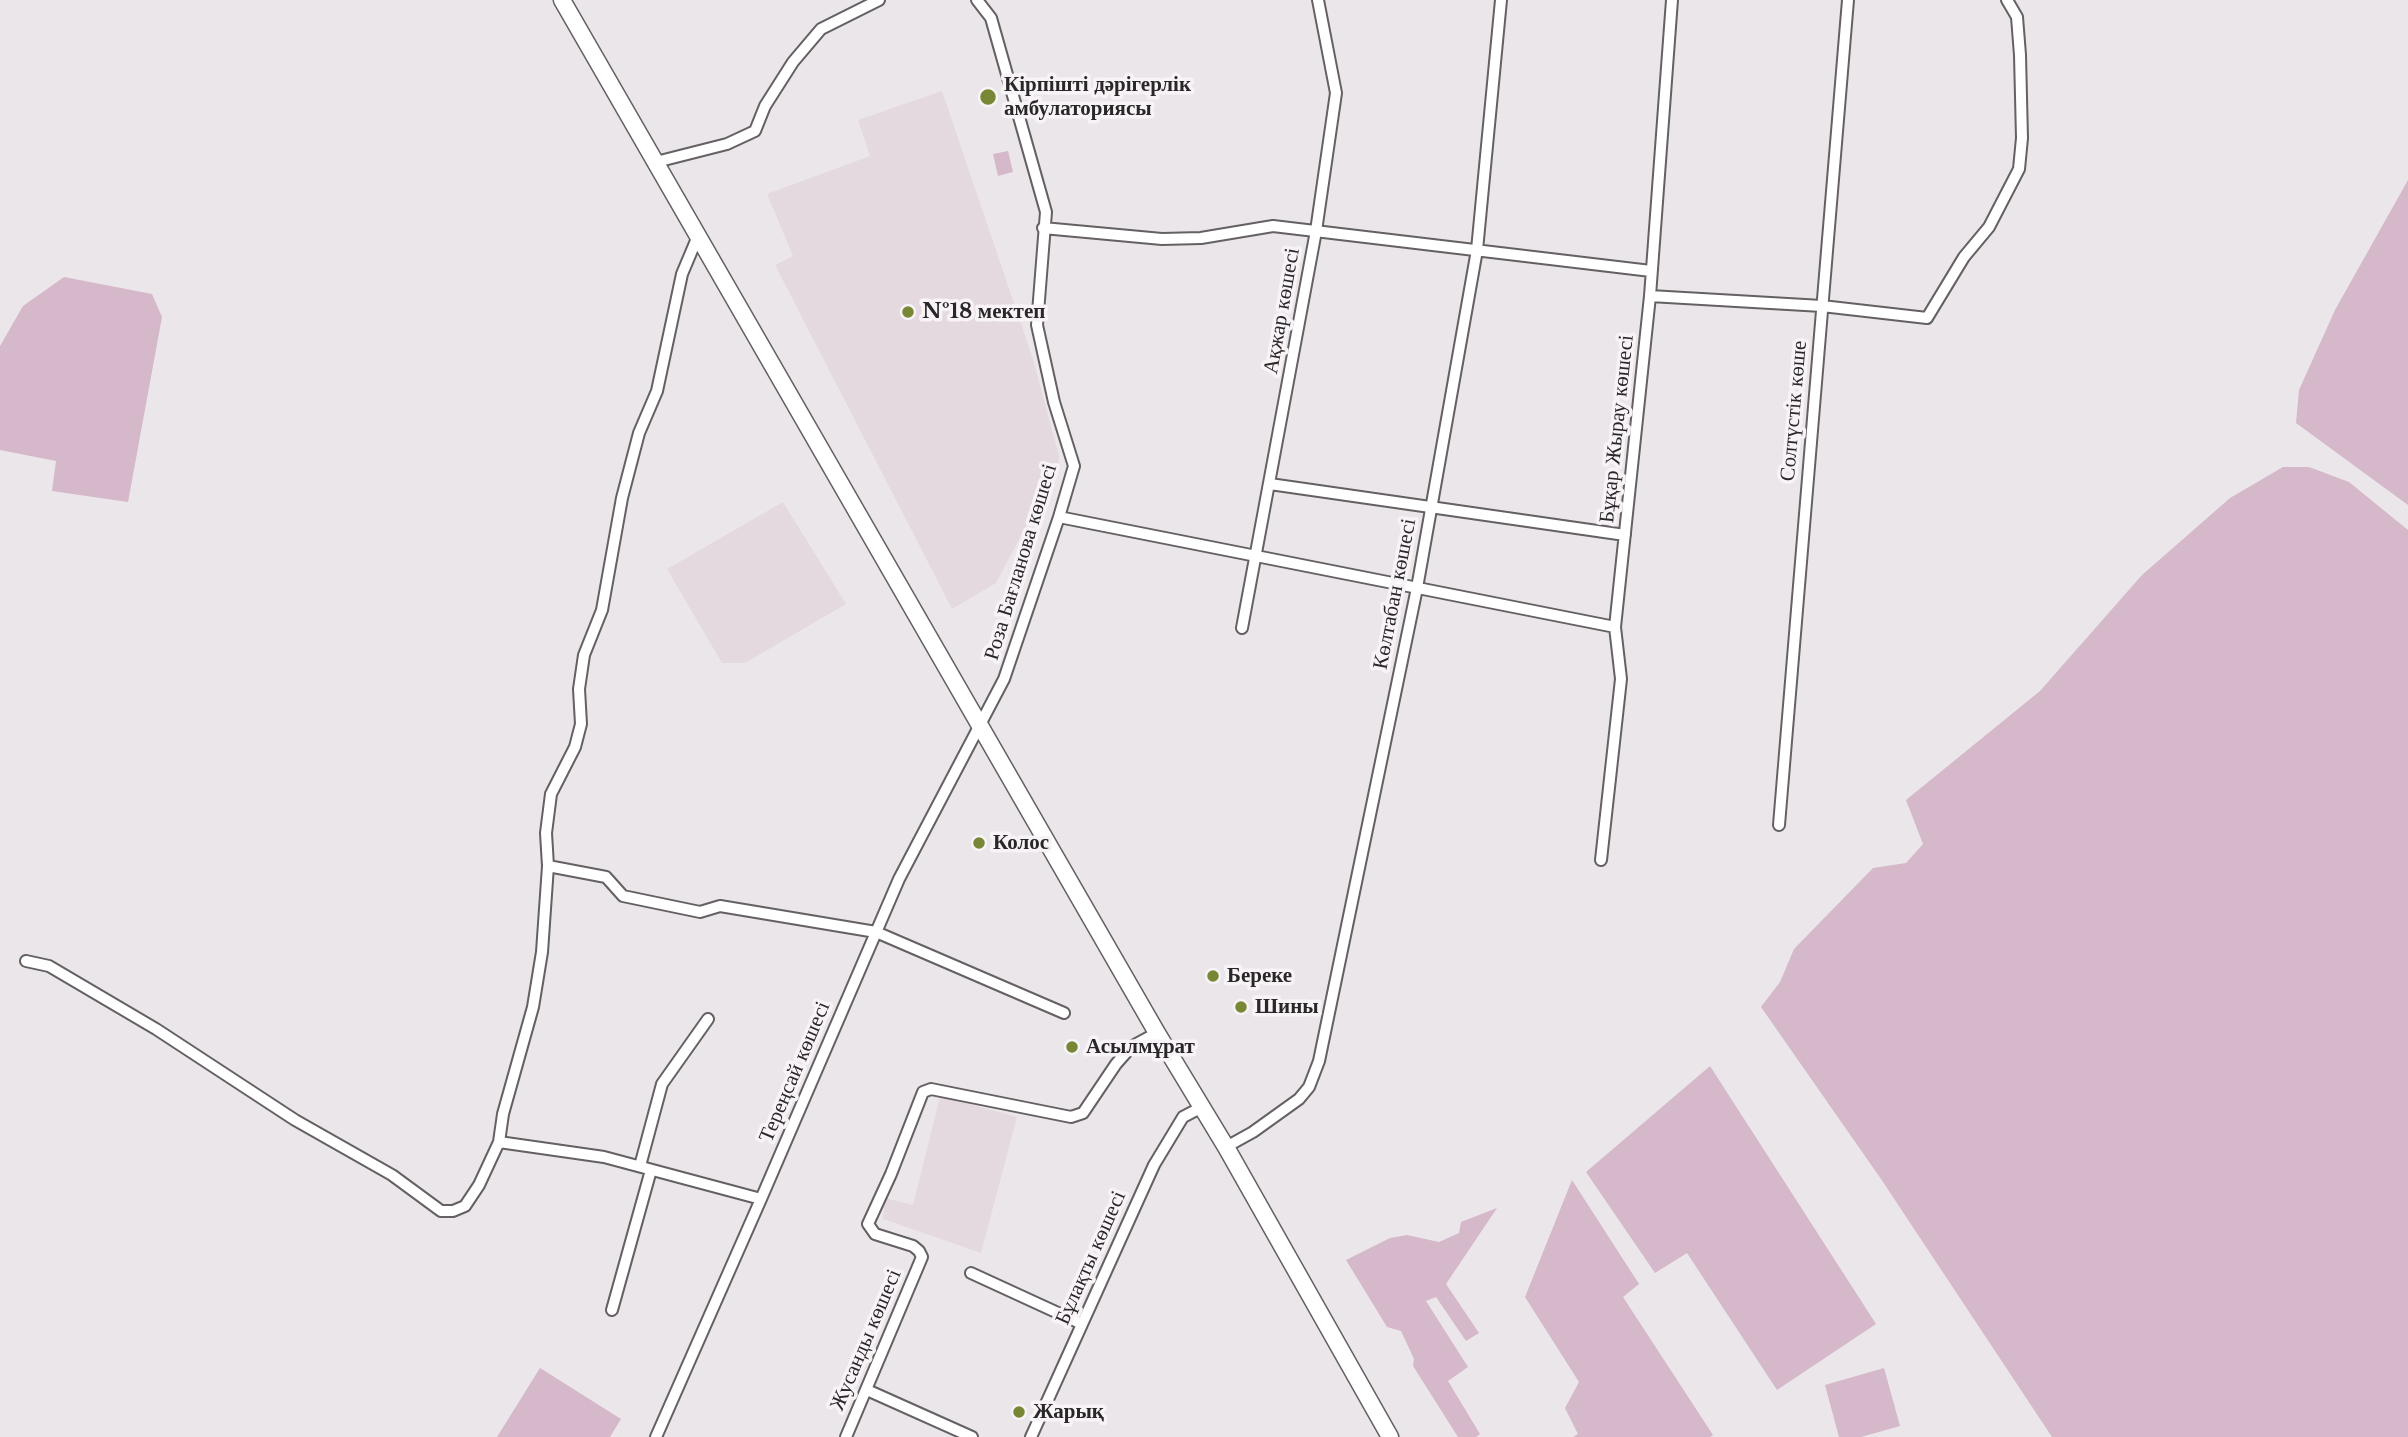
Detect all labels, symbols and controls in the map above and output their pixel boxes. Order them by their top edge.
place label: Кірпішті дәрігерлік амбулаториясы [1004,72,1191,122]
marker: Кірпішті дәрігерлік амбулаториясы [978,87,998,107]
street label: Ақжар көшесі [1259,246,1305,376]
place label: №18 мектеп [922,299,1045,325]
marker: №18 мектеп [900,304,916,320]
street label: Бұқар Жырау көшесі [1595,334,1639,524]
street label: Солтүстік көше [1775,340,1813,482]
street label: Роза Бағланова көшесі [979,461,1063,663]
street label: Көлтабан көшесі [1368,517,1422,671]
place label: Колос [993,830,1049,856]
marker: Колос [971,835,987,851]
place label: Береке [1227,963,1292,989]
marker: Береке [1205,968,1221,984]
place label: Шины [1255,994,1319,1020]
street label: Тереңсай көшесі [754,998,836,1146]
marker: Шины [1233,999,1249,1015]
place label: Асылмұрат [1086,1034,1195,1060]
marker: Асылмұрат [1064,1039,1080,1055]
street label: Бұлақты көшесі [1050,1187,1132,1329]
street label: Жусанды көшесі [825,1266,907,1414]
place label: Жарық [1033,1399,1104,1425]
marker: Жарық [1011,1404,1027,1420]

